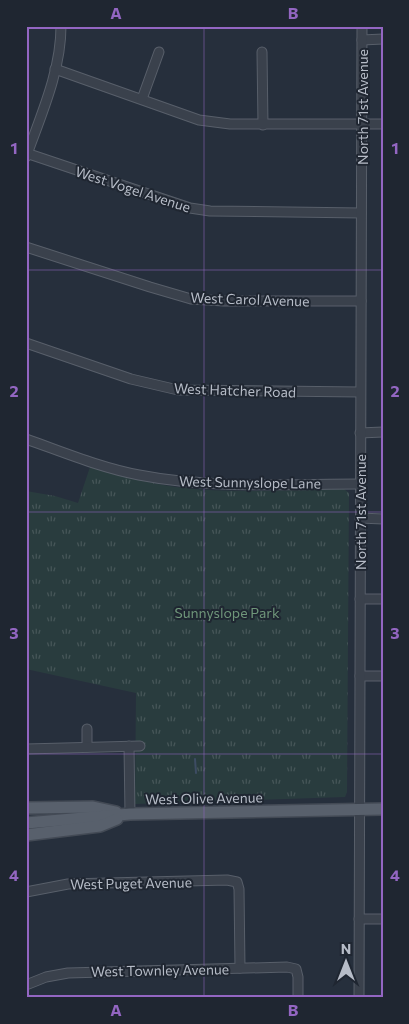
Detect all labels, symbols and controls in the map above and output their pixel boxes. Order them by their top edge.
text: A [110,3,122,22]
text: B [288,3,299,22]
street label: North 71st Avenue [354,49,371,165]
text: 1 [10,138,18,157]
text: 1 [391,138,399,157]
street label: West Vogel Avenue [73,162,193,216]
street label: West Carol Avenue [190,288,310,310]
street label: West Hatcher Road [174,379,296,401]
text: 2 [9,381,19,400]
text: 2 [390,381,400,400]
street label: North 71st Avenue [352,454,369,570]
street label: West Sunnyslope Lane [179,472,321,492]
park label: Sunnyslope Park [174,604,280,621]
text: 3 [9,623,19,642]
text: 3 [390,623,400,642]
street label: West Olive Avenue [145,788,263,808]
text: 4 [9,865,19,884]
text: 4 [390,865,400,884]
street label: West Puget Avenue [70,873,192,893]
north arrow [322,936,372,986]
text: N [341,940,351,957]
street label: West Townley Avenue [91,960,229,980]
text: A [110,1000,122,1019]
text: B [288,1000,299,1019]

